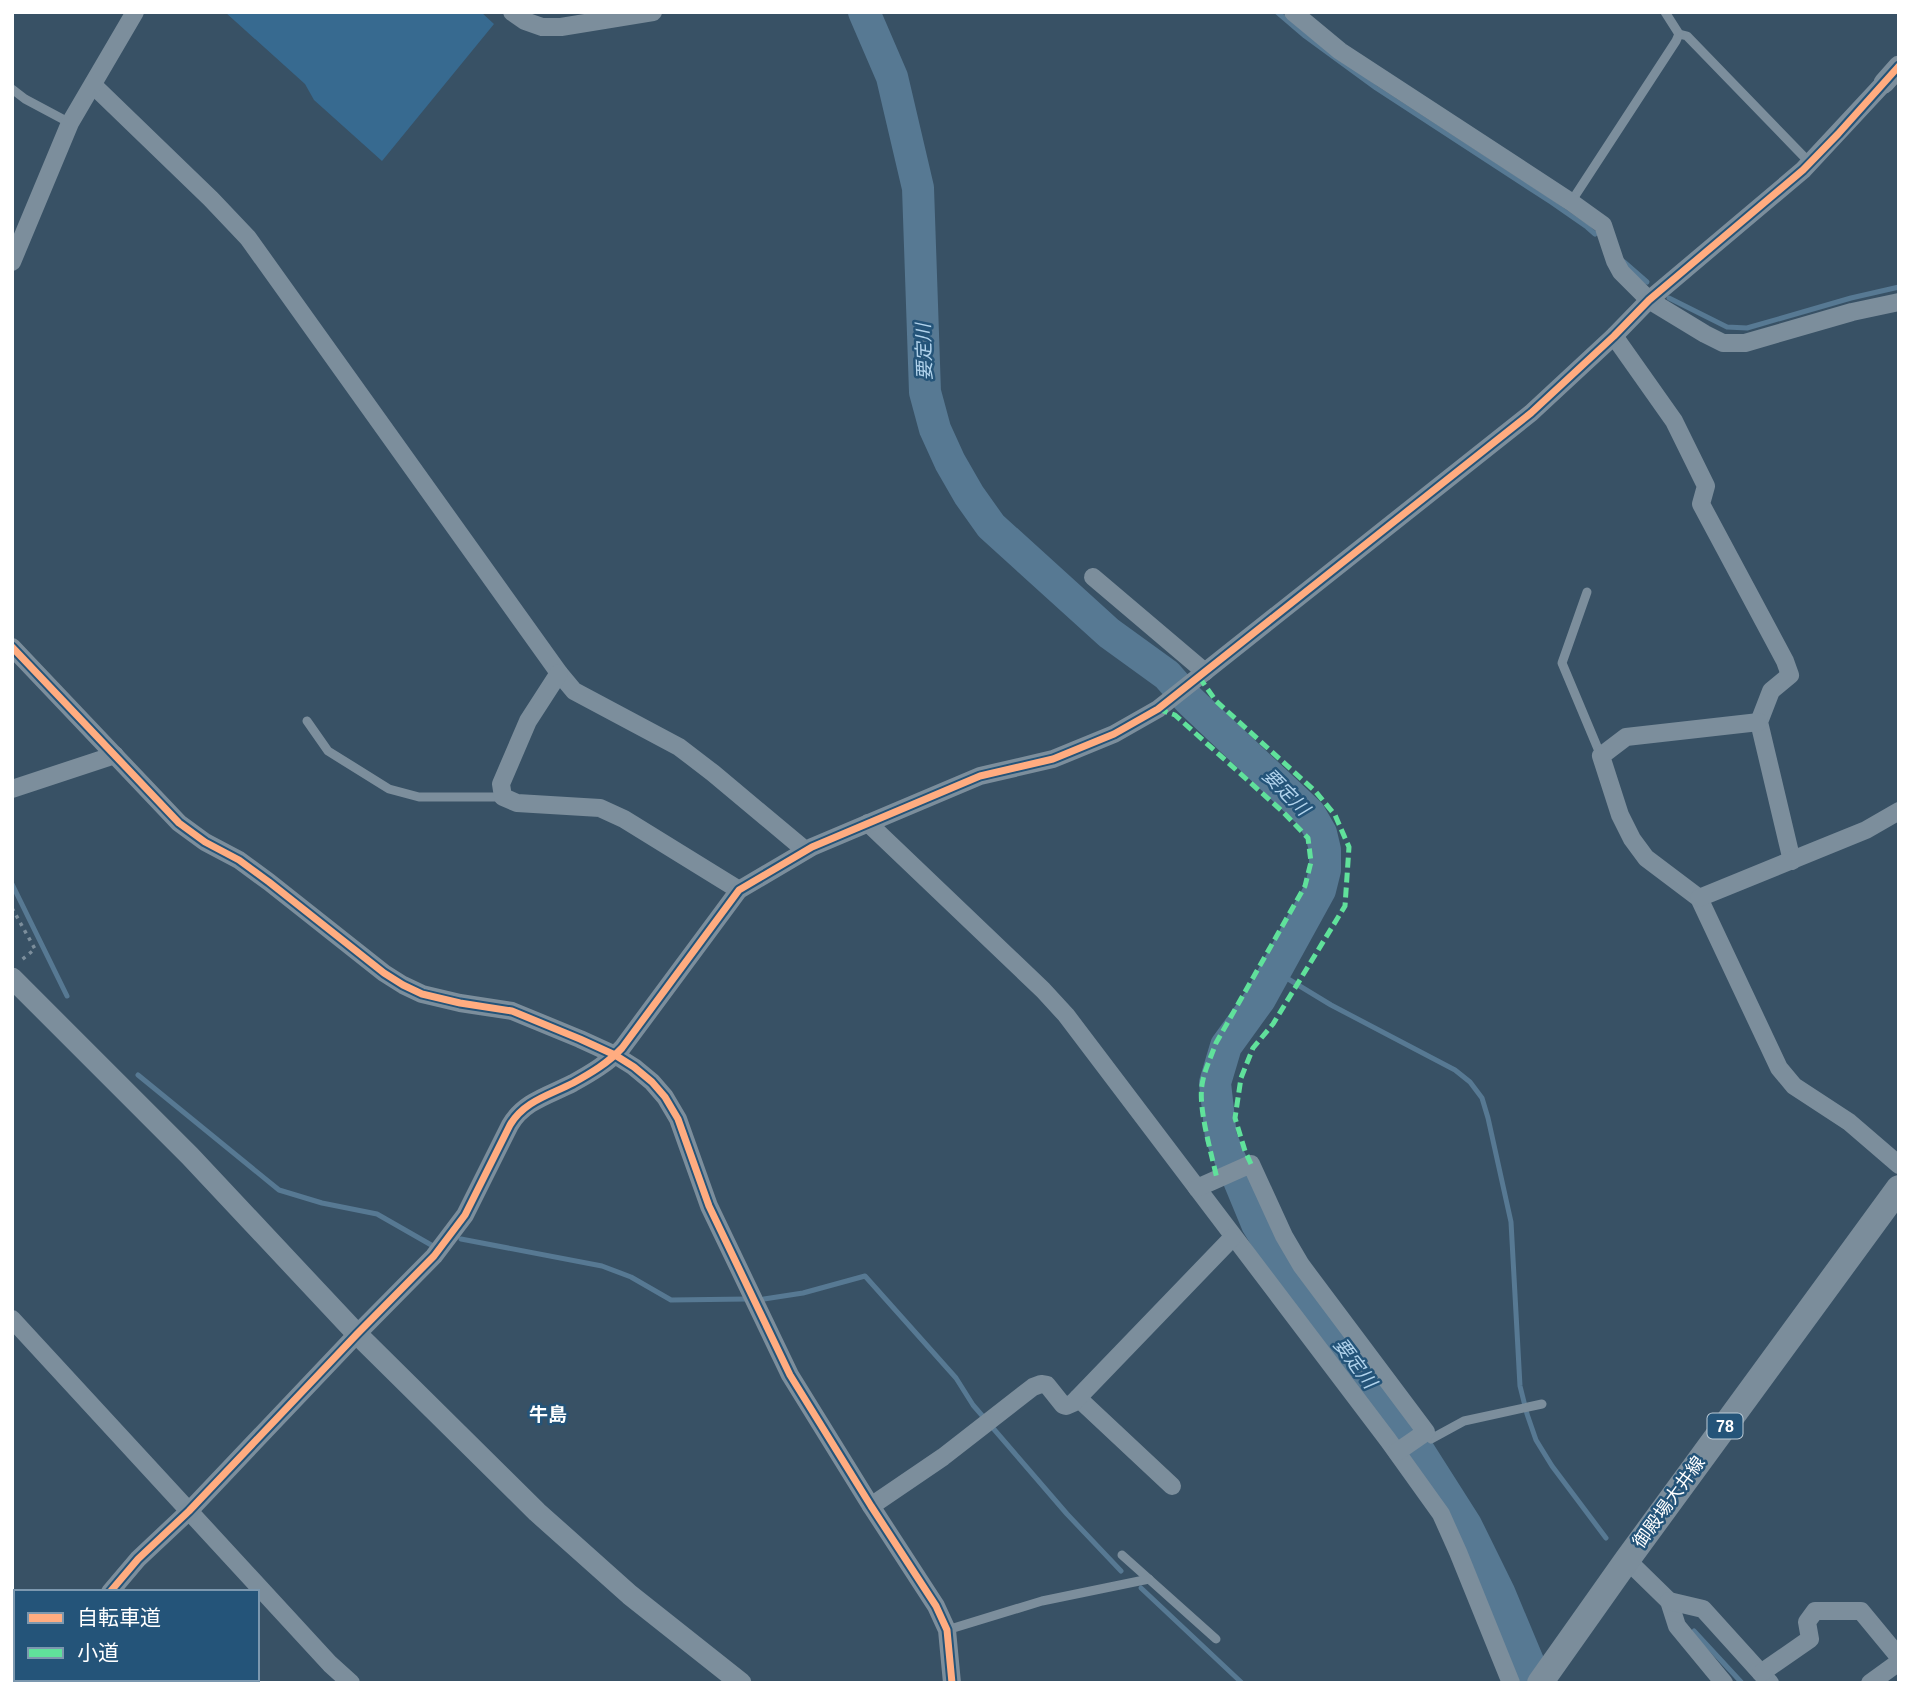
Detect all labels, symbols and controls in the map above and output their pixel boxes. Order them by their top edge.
water label: 要定川 [912,321,935,381]
water label: 要定川 [1258,764,1315,821]
water label: 要定川 [1329,1334,1382,1394]
district label: 牛島 [529,1404,567,1425]
road number: 78 [1708,1414,1742,1438]
street label: 御殿場大井線 [1629,1452,1709,1552]
legend [14,1590,259,1681]
text: 自転車道 [77,1606,161,1629]
text: 小道 [77,1641,119,1664]

